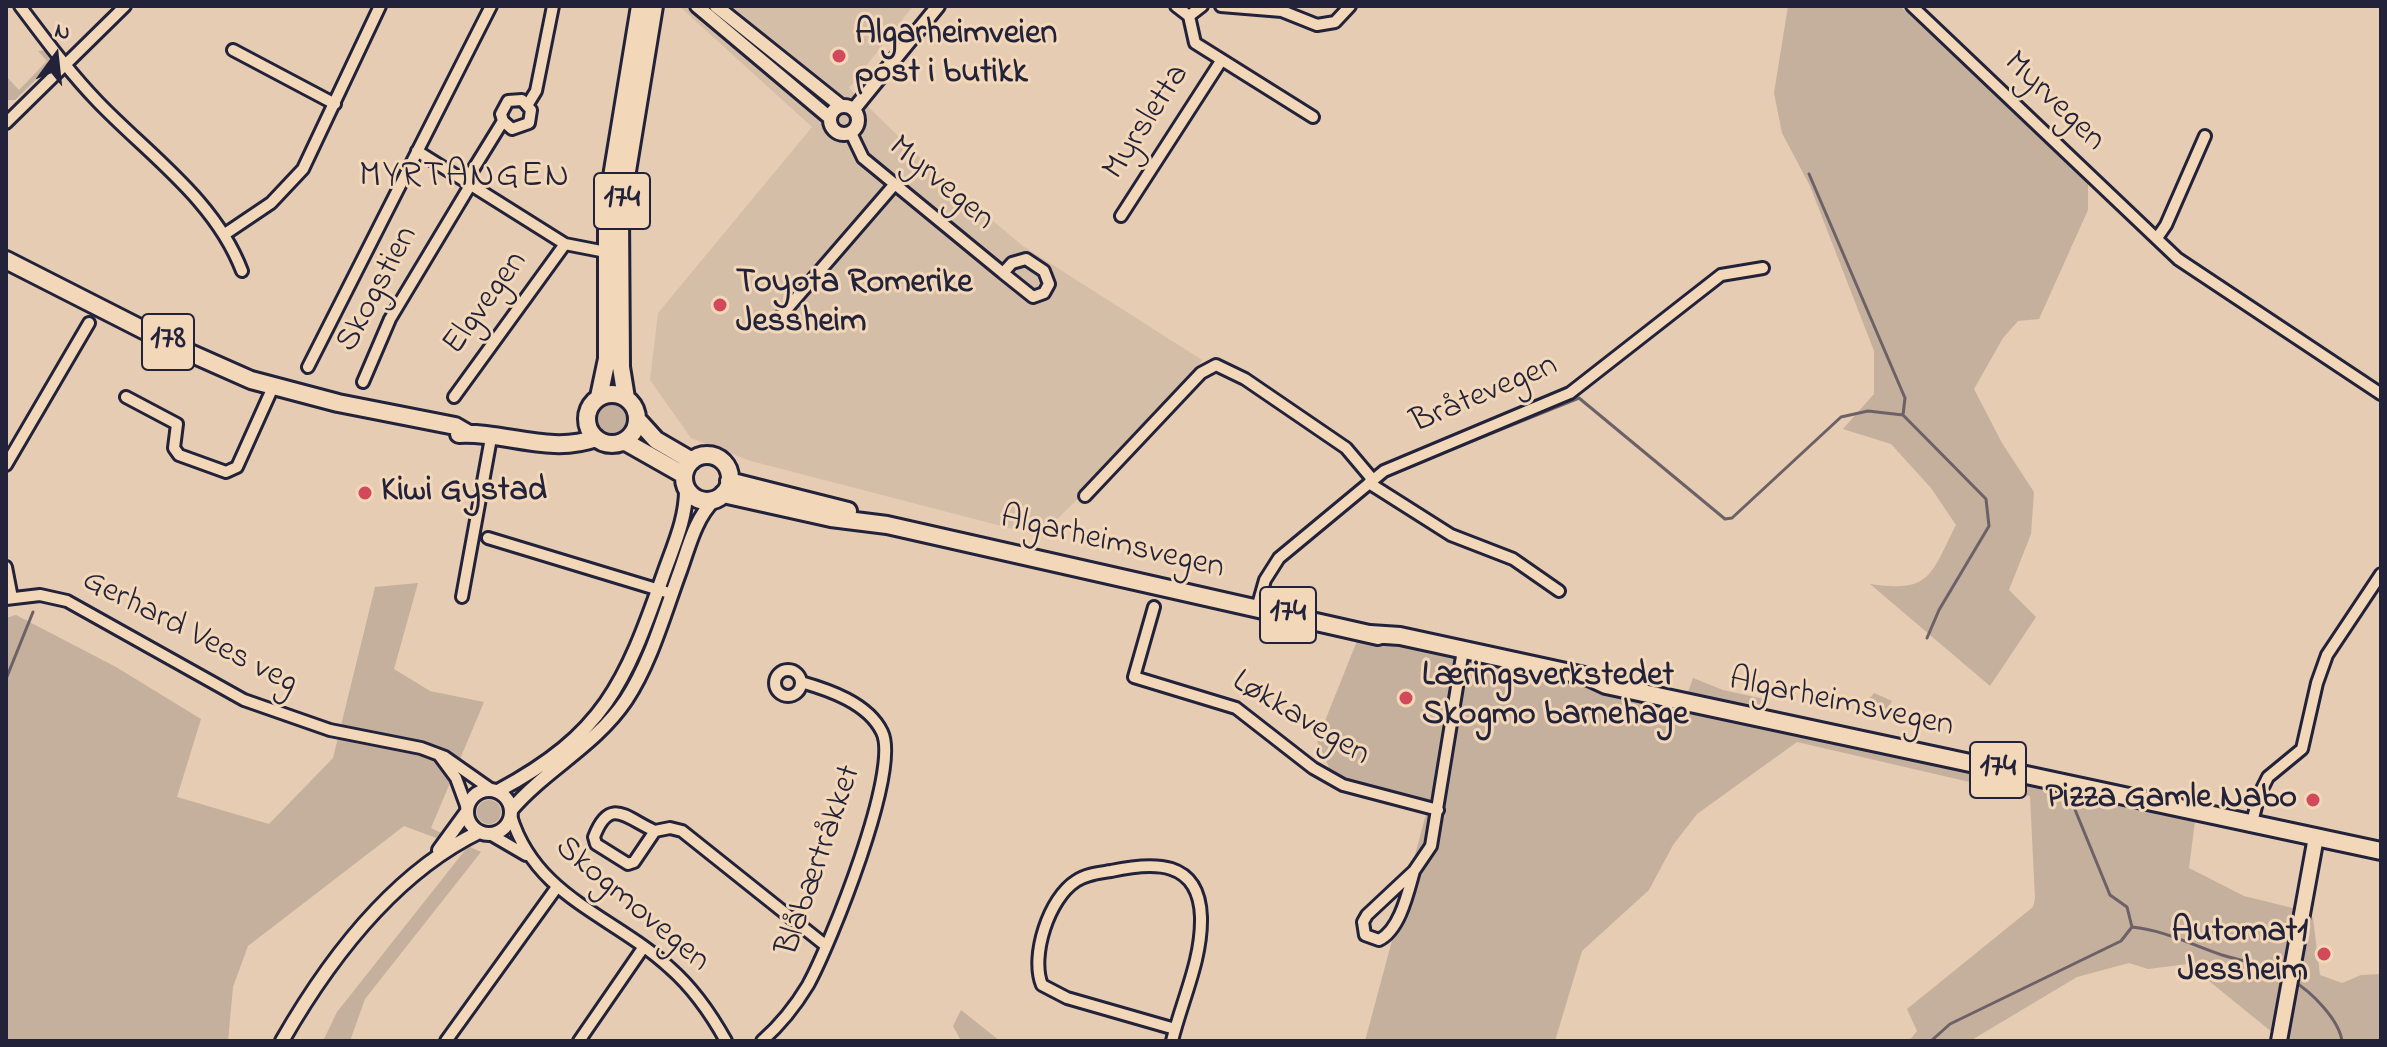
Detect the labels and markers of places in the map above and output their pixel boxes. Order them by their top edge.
place label: Algarheimveien post i butikk [855,16,1057,96]
marker: Algarheimveien post i butikk [830,47,848,65]
place label: Toyota Romerike Jessheim [736,265,973,344]
marker: Toyota Romerike Jessheim [711,296,729,314]
place label: Kiwi Gystad [381,473,547,513]
marker: Kiwi Gystad [356,484,374,502]
place label: Læringsverkstedet Skogmo barnehage [1422,658,1688,738]
marker: Læringsverkstedet Skogmo barnehage [1397,689,1415,707]
place label: Pizza Gamle Nabo [2045,780,2297,820]
marker: Pizza Gamle Nabo [2304,791,2322,809]
place label: Automat1 Jessheim [2172,914,2308,994]
marker: Automat1 Jessheim [2315,945,2333,963]

